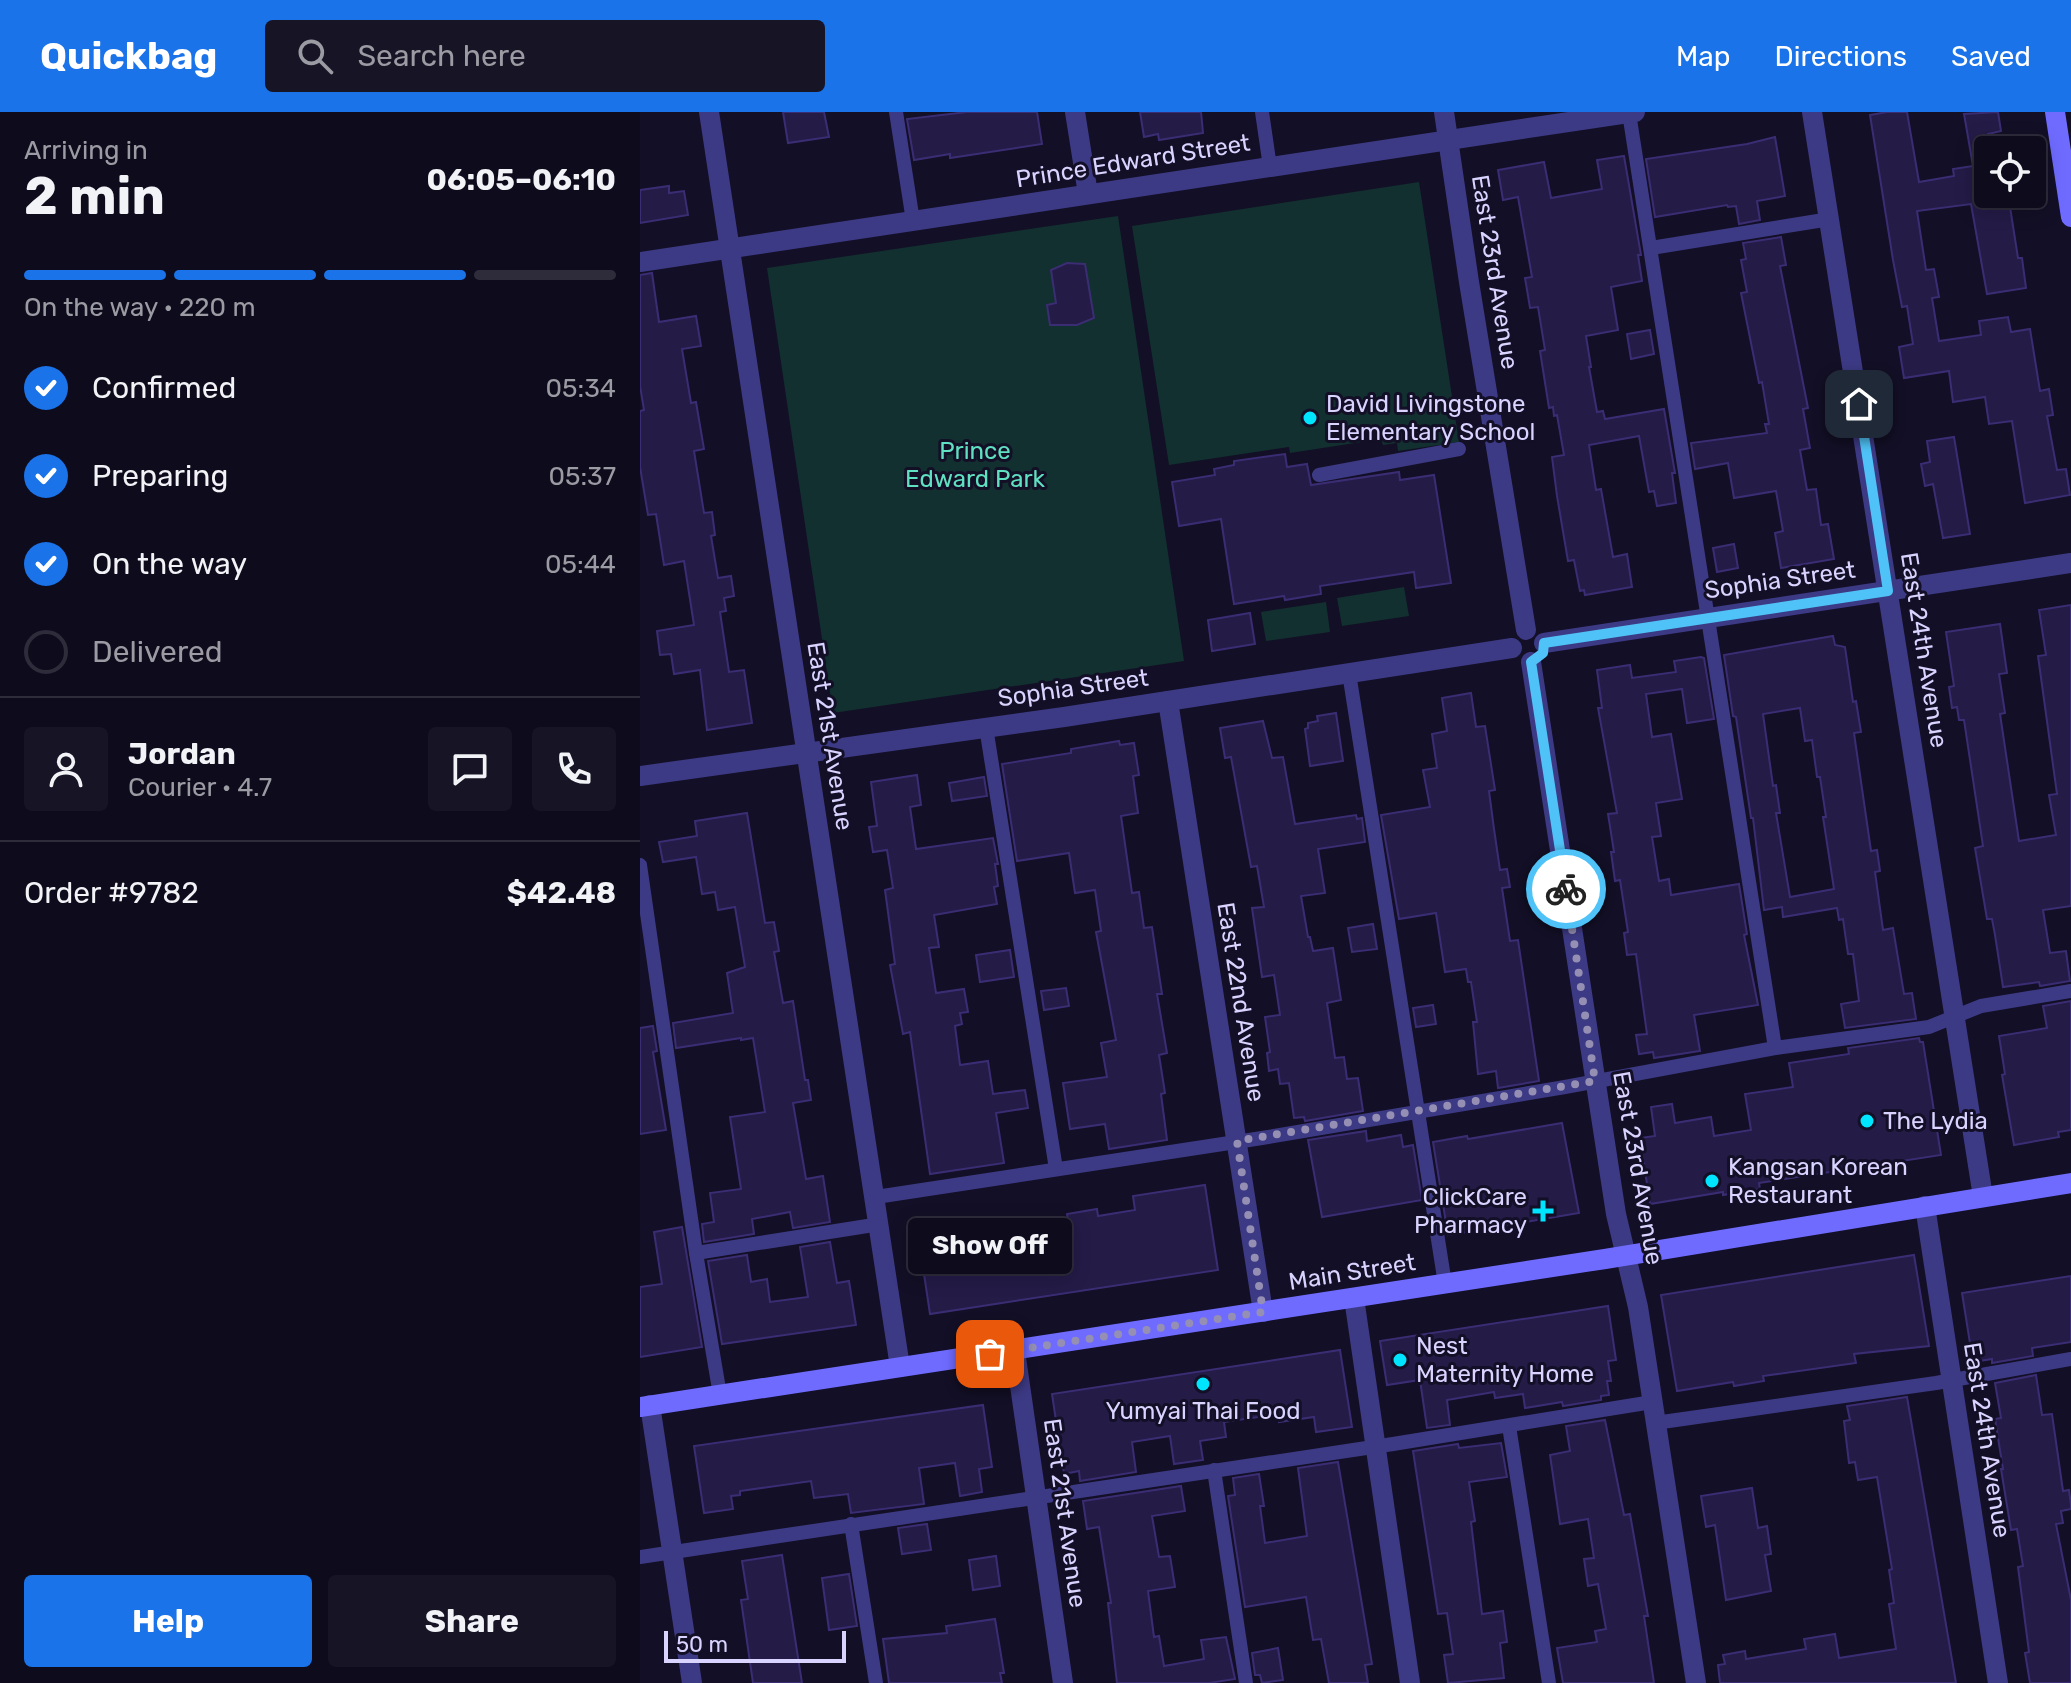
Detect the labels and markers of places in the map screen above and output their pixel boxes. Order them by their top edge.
pin [1825,370,1893,438]
place label: David Livingstone Elementary School [1326,390,1535,446]
marker: David Livingstone Elementary School [1301,409,1319,427]
place label: The Lydia [1883,1107,1988,1135]
marker: The Lydia [1858,1112,1876,1130]
place label: Kangsan Korean Restaurant [1728,1153,1908,1209]
marker: Kangsan Korean Restaurant [1703,1172,1721,1190]
place label: ClickCare Pharmacy [1414,1183,1527,1239]
marker: ClickCare Pharmacy [1534,1202,1552,1220]
callout: Show Off [908,1218,1072,1274]
pin [956,1320,1024,1388]
place label: Nest Maternity Home [1416,1332,1594,1388]
marker: Nest Maternity Home [1391,1351,1409,1369]
marker: Yumyai Thai Food [1194,1375,1212,1393]
place label: Yumyai Thai Food [1105,1397,1301,1425]

